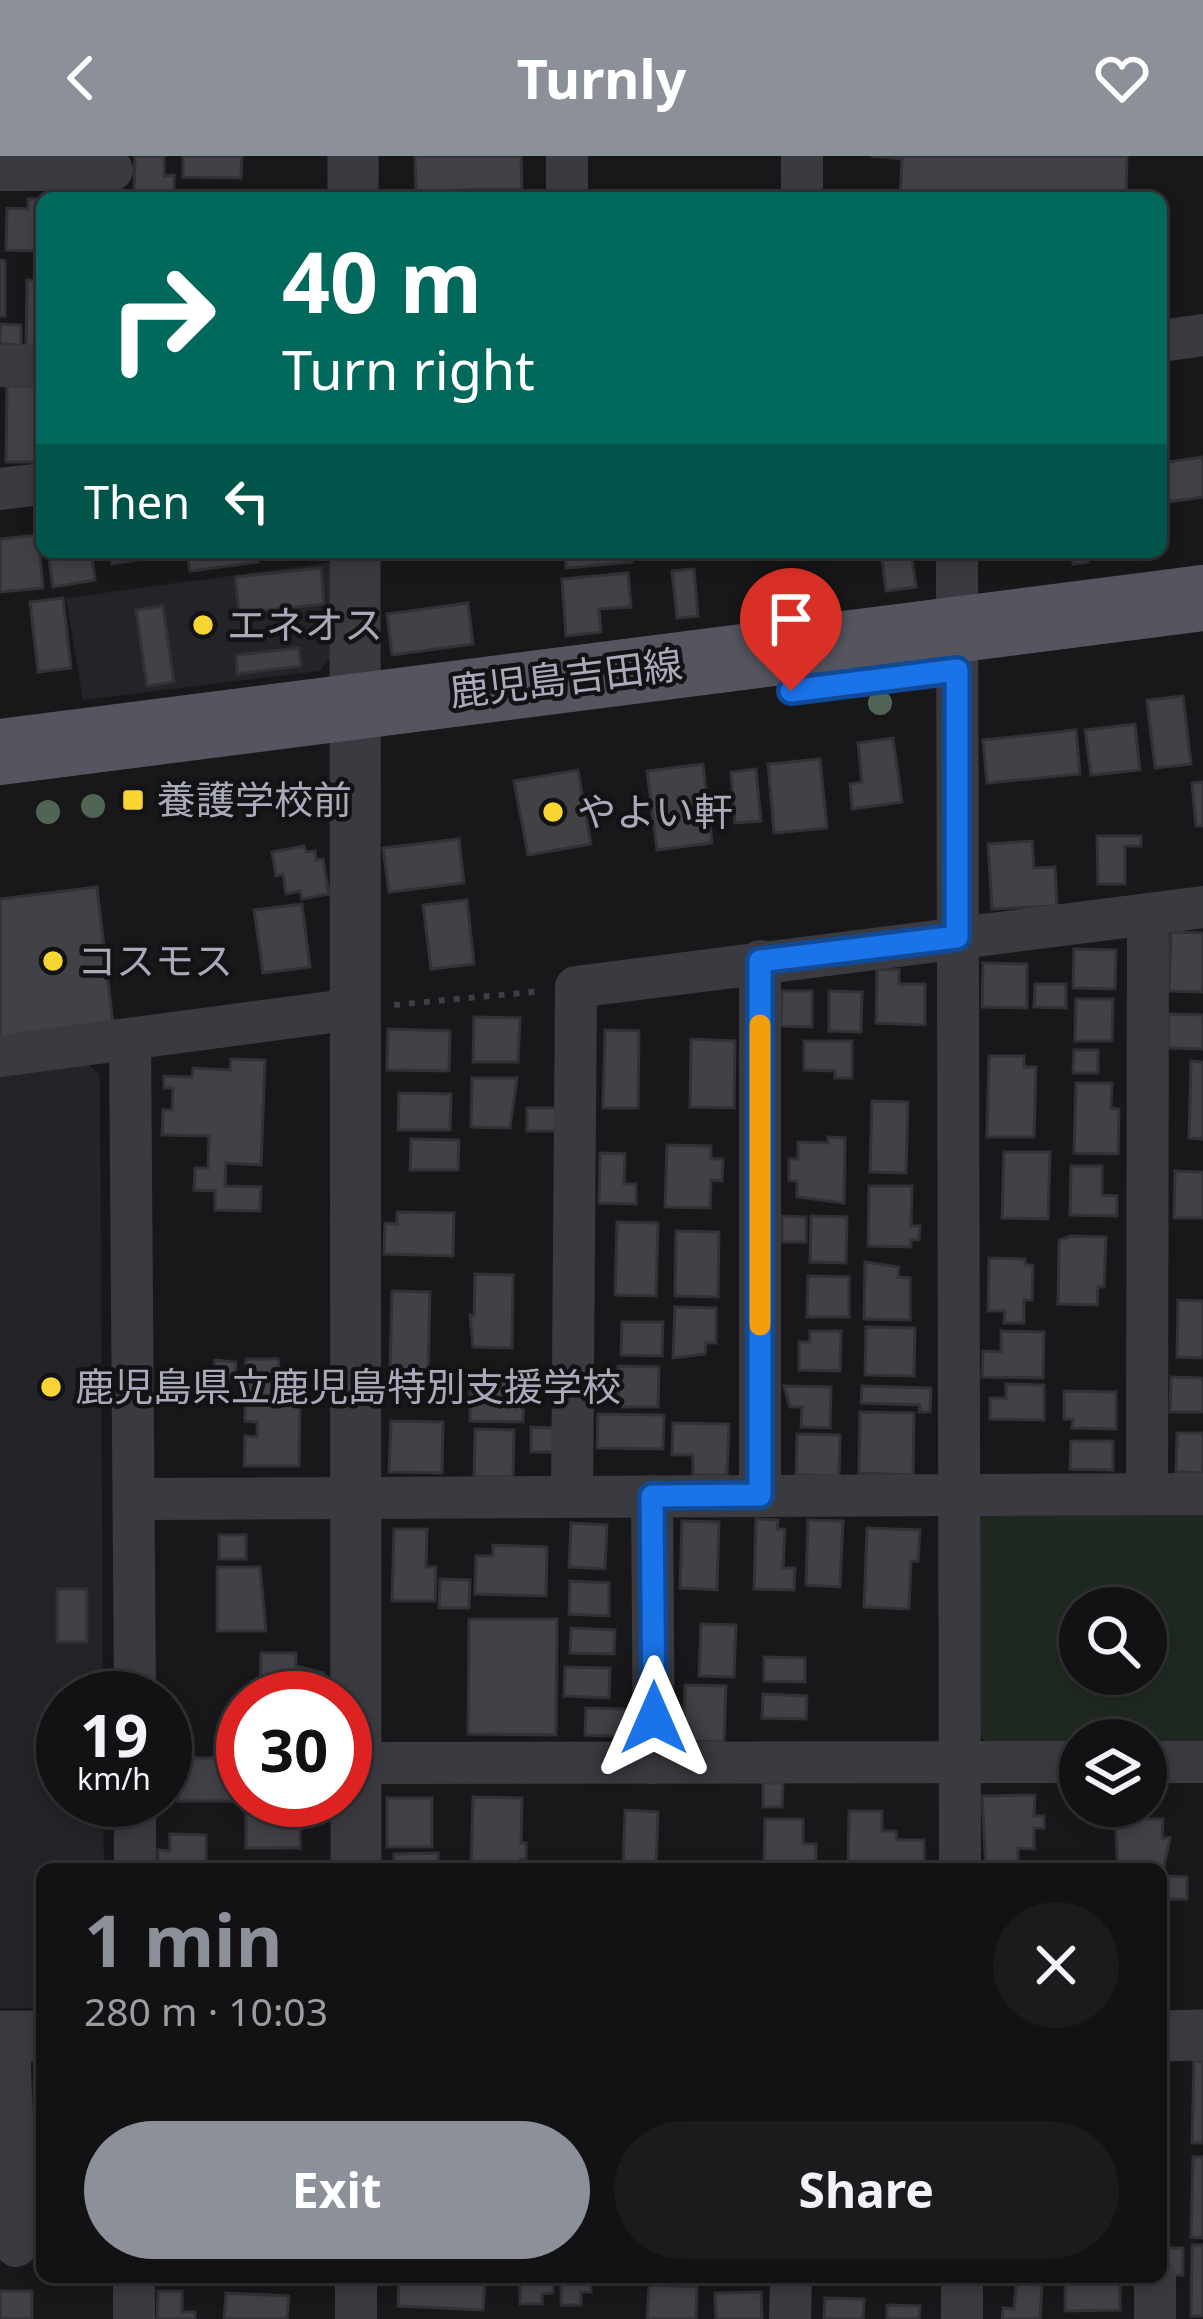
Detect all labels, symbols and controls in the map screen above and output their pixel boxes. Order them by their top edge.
text: Turnly [517,41,686,115]
icon: back [48,45,114,111]
icon: heart [1089,45,1155,111]
text: 40 m [282,223,482,338]
icon: right [84,240,240,396]
text: Turn right [282,332,535,406]
icon: left [214,468,280,534]
text: Then [84,471,190,532]
pin [740,568,842,691]
icon: arrive [758,586,824,652]
place label: エネオス [227,597,383,650]
marker: エネオス [190,612,216,638]
street label: 鹿児島吉田線 [446,636,685,717]
place label: 養護学校前 [157,772,352,825]
place label: やよい軒 [577,784,733,837]
marker: 養護学校前 [120,787,146,813]
marker: やよい軒 [540,799,566,825]
place label: コスモス [77,933,233,986]
marker: コスモス [40,948,66,974]
place label: 鹿児島県立鹿児島特別支援学校 [75,1359,621,1412]
marker: 鹿児島県立鹿児島特別支援学校 [38,1374,64,1400]
map controls [1059,1587,1167,1827]
button: search [1059,1587,1167,1695]
position arrow [591,1655,717,1781]
speed limit sign: 30 [216,1671,372,1827]
text: 19 [80,1693,148,1775]
button: layers [1059,1719,1167,1827]
text: km/h [77,1758,151,1799]
text: 1 min [84,1890,282,1988]
button: close [993,1902,1119,2028]
text: 280 m · 10:03 [84,1984,328,2037]
button: Exit [84,2121,590,2259]
button: Share [614,2121,1119,2259]

